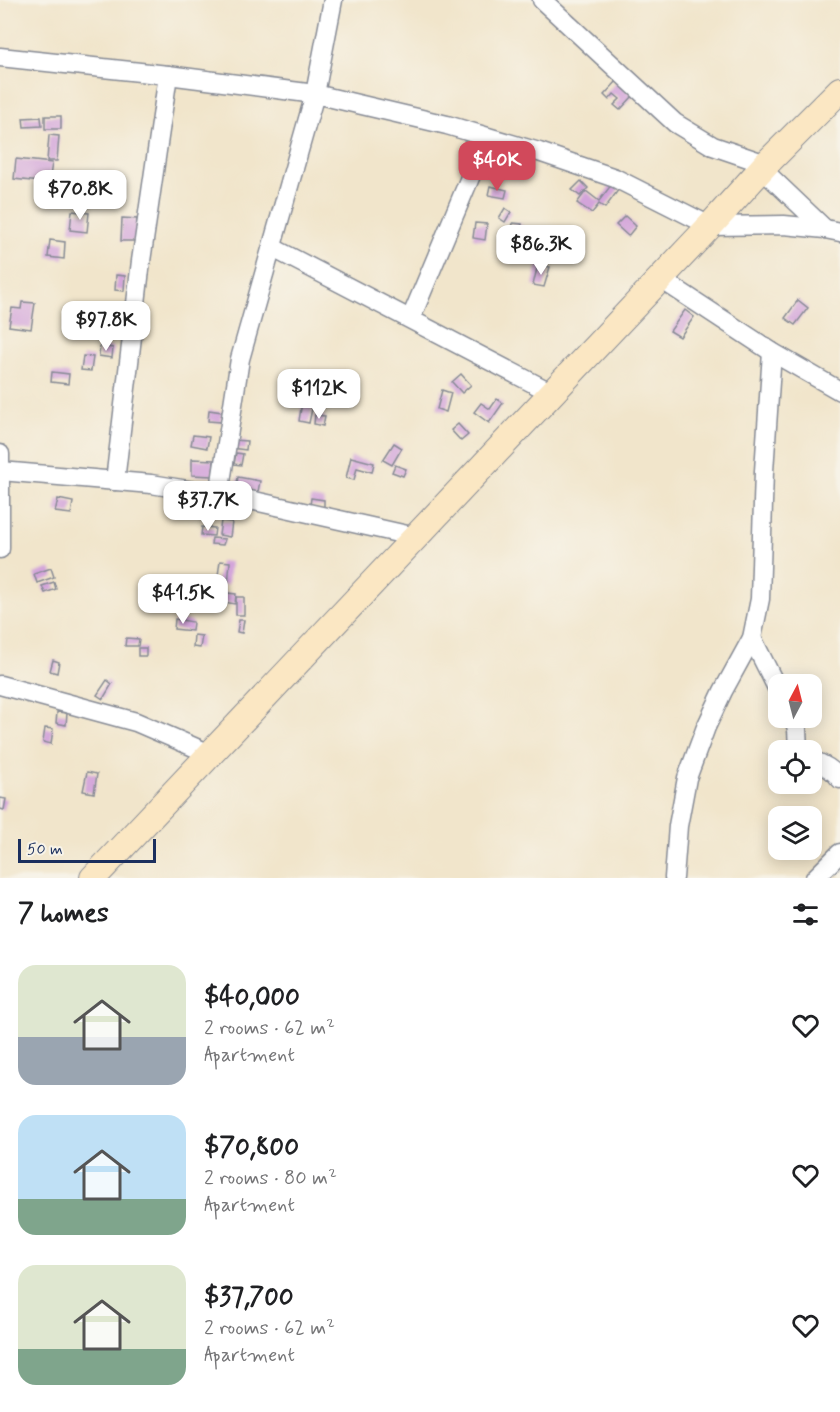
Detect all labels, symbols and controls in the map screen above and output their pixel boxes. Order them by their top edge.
pin: $40K [461,141,533,192]
text: $40K [473,147,521,174]
pin: $70.8K [31,170,129,221]
text: $70.8K [48,176,112,203]
pin: $86.3K [492,225,590,276]
text: $86.3K [510,231,572,258]
pin: $97.8K [57,301,155,352]
text: $97.8K [75,307,137,334]
pin: $112K [277,369,361,420]
text: $112K [291,375,347,402]
pin: $37.7K [159,481,257,532]
text: $37.7K [177,487,239,514]
pin: $41.5K [134,574,232,625]
text: $41.5K [152,580,214,607]
north arrow [768,674,822,728]
map controls [768,674,822,860]
button: locate [768,740,822,794]
button: layers [768,806,822,860]
scale bar [18,836,156,864]
text: 50 m [27,839,63,860]
text: 7 homes [18,897,109,931]
icon: filters [789,898,822,931]
text: $40,000 [204,981,300,1015]
icon: home [66,989,138,1061]
icon: heart [789,1009,822,1042]
text: 2 rooms · 62 m² [204,1015,335,1042]
text: Apartment [204,1042,295,1069]
text: $70,800 [204,1131,299,1165]
icon: home [66,1139,138,1211]
icon: heart [789,1159,822,1192]
text: 2 rooms · 80 m² [204,1165,337,1192]
text: Apartment [204,1192,295,1219]
text: $37,700 [204,1281,294,1315]
icon: home [66,1289,138,1361]
icon: heart [789,1309,822,1342]
text: 2 rooms · 62 m² [204,1315,335,1342]
text: Apartment [204,1342,295,1369]

